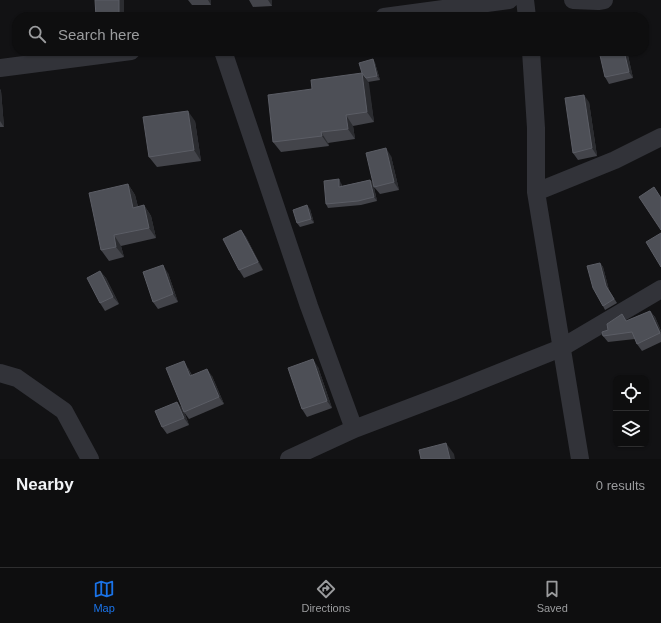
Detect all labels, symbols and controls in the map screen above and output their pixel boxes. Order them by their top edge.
search box [12,12,649,56]
icon: search [26,23,48,45]
text: Search here [58,26,140,43]
map controls [613,375,649,447]
button: locate [613,375,649,411]
button: layers [613,411,649,447]
text: Nearby [16,475,74,494]
text: 0 results [596,478,645,493]
tab: Map [93,578,115,614]
tab: Directions [301,578,350,614]
tab: Saved [537,578,568,614]

